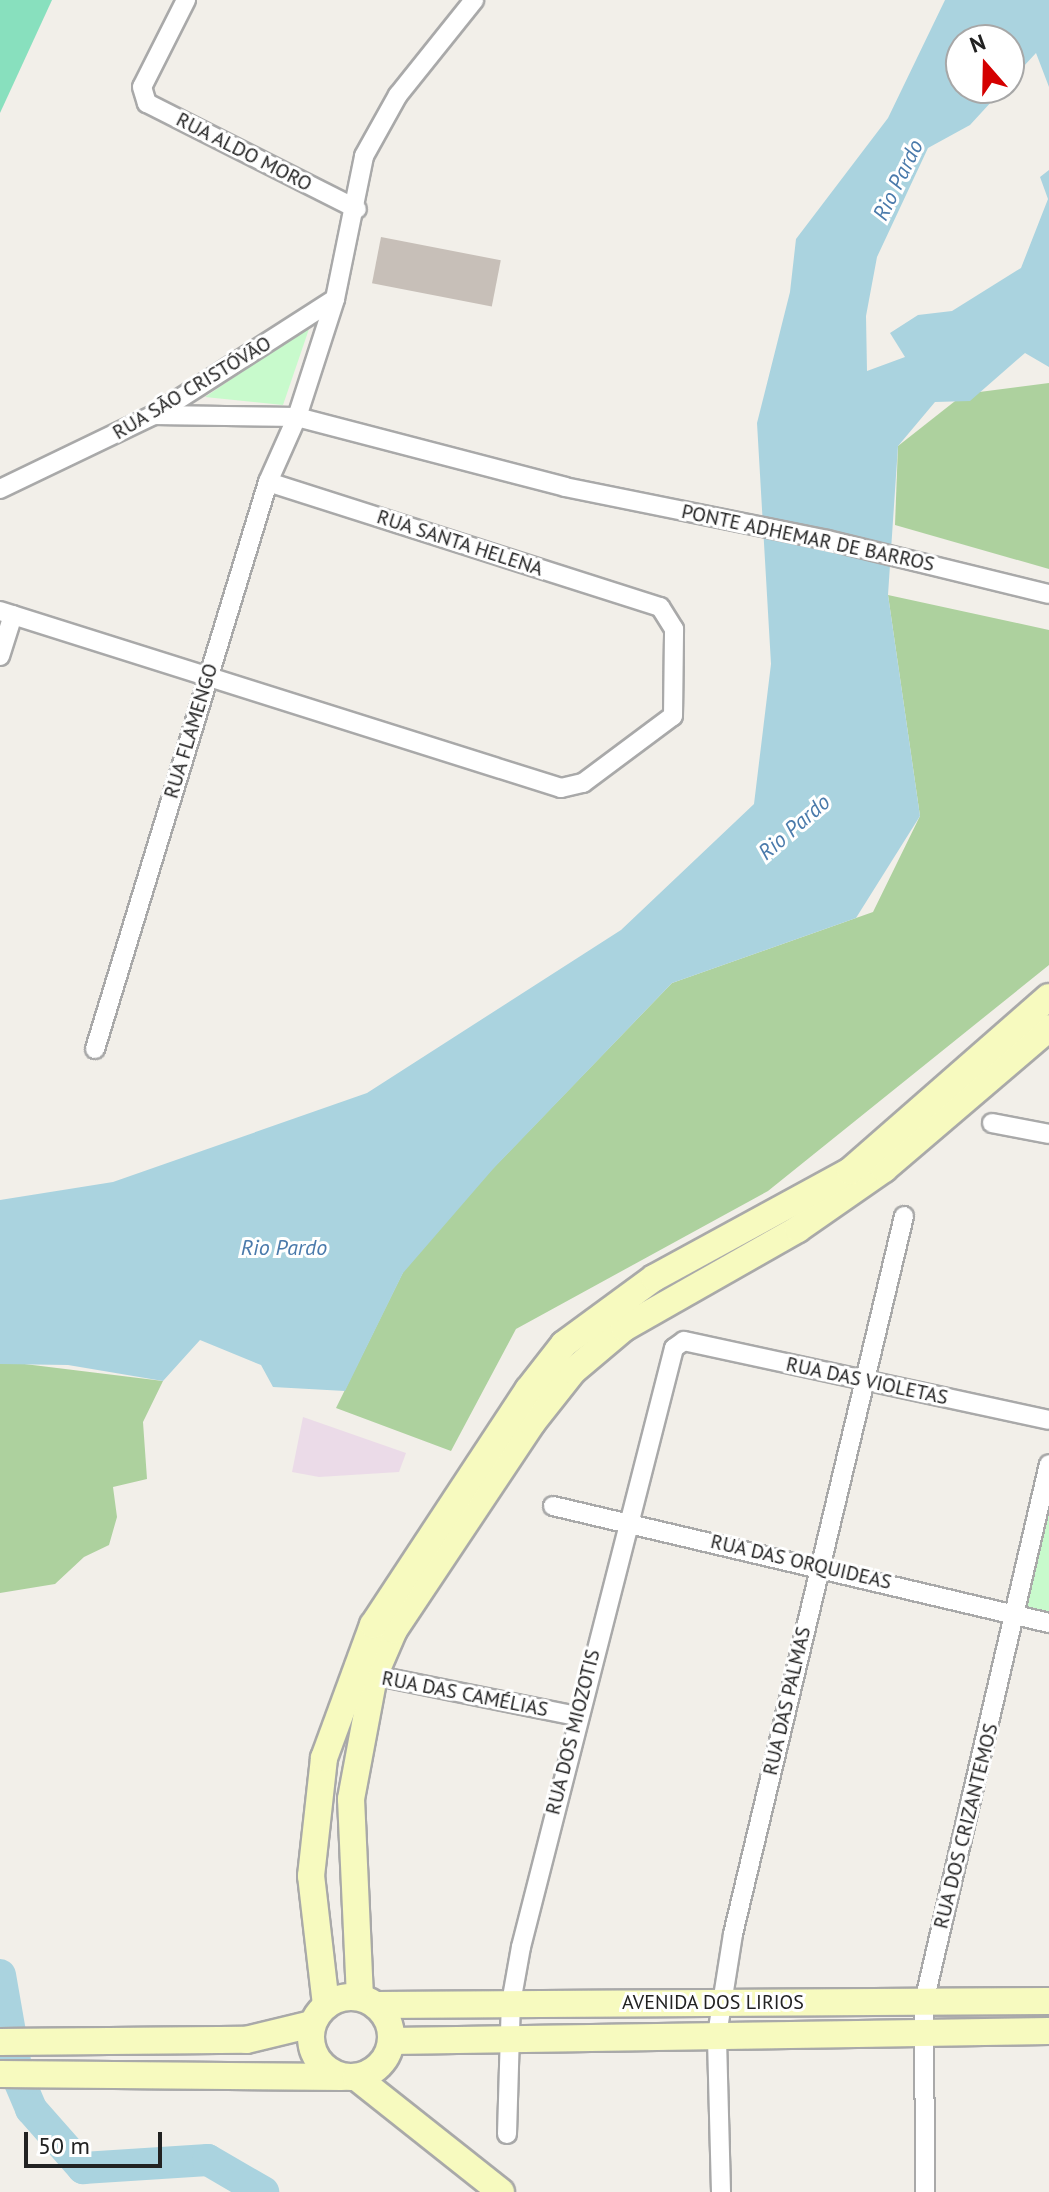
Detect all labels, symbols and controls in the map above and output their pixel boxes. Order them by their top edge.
north arrow [945,24,1025,104]
text: N [966,28,989,59]
street label: RUA ALDO MORO [172,107,316,197]
water label: Rio Pardo [867,135,929,225]
street label: RUA SÃO CRISTÓVÃO [108,331,276,445]
street label: PONTE ADHEMAR DE BARROS [679,499,937,577]
street label: RUA SANTA HELENA [373,505,547,581]
street label: RUA FLAMENGO [159,660,223,802]
water label: Rio Pardo [753,789,835,865]
water label: Rio Pardo [241,1235,327,1261]
street label: RUA DAS VIOLETAS [783,1352,951,1410]
street label: RUA DAS ORQUIDEAS [708,1529,894,1595]
street label: RUA DAS PALMAS [758,1624,816,1778]
street label: RUA DOS MIOZOTIS [541,1647,605,1817]
street label: RUA DAS CAMÉLIAS [379,1666,551,1722]
street label: RUA DOS CRIZANTEMOS [929,1721,1003,1931]
street label: AVENIDA DOS LIRIOS [622,1990,804,2014]
scale bar [28,2116,166,2166]
text: 50 m [38,2130,90,2161]

